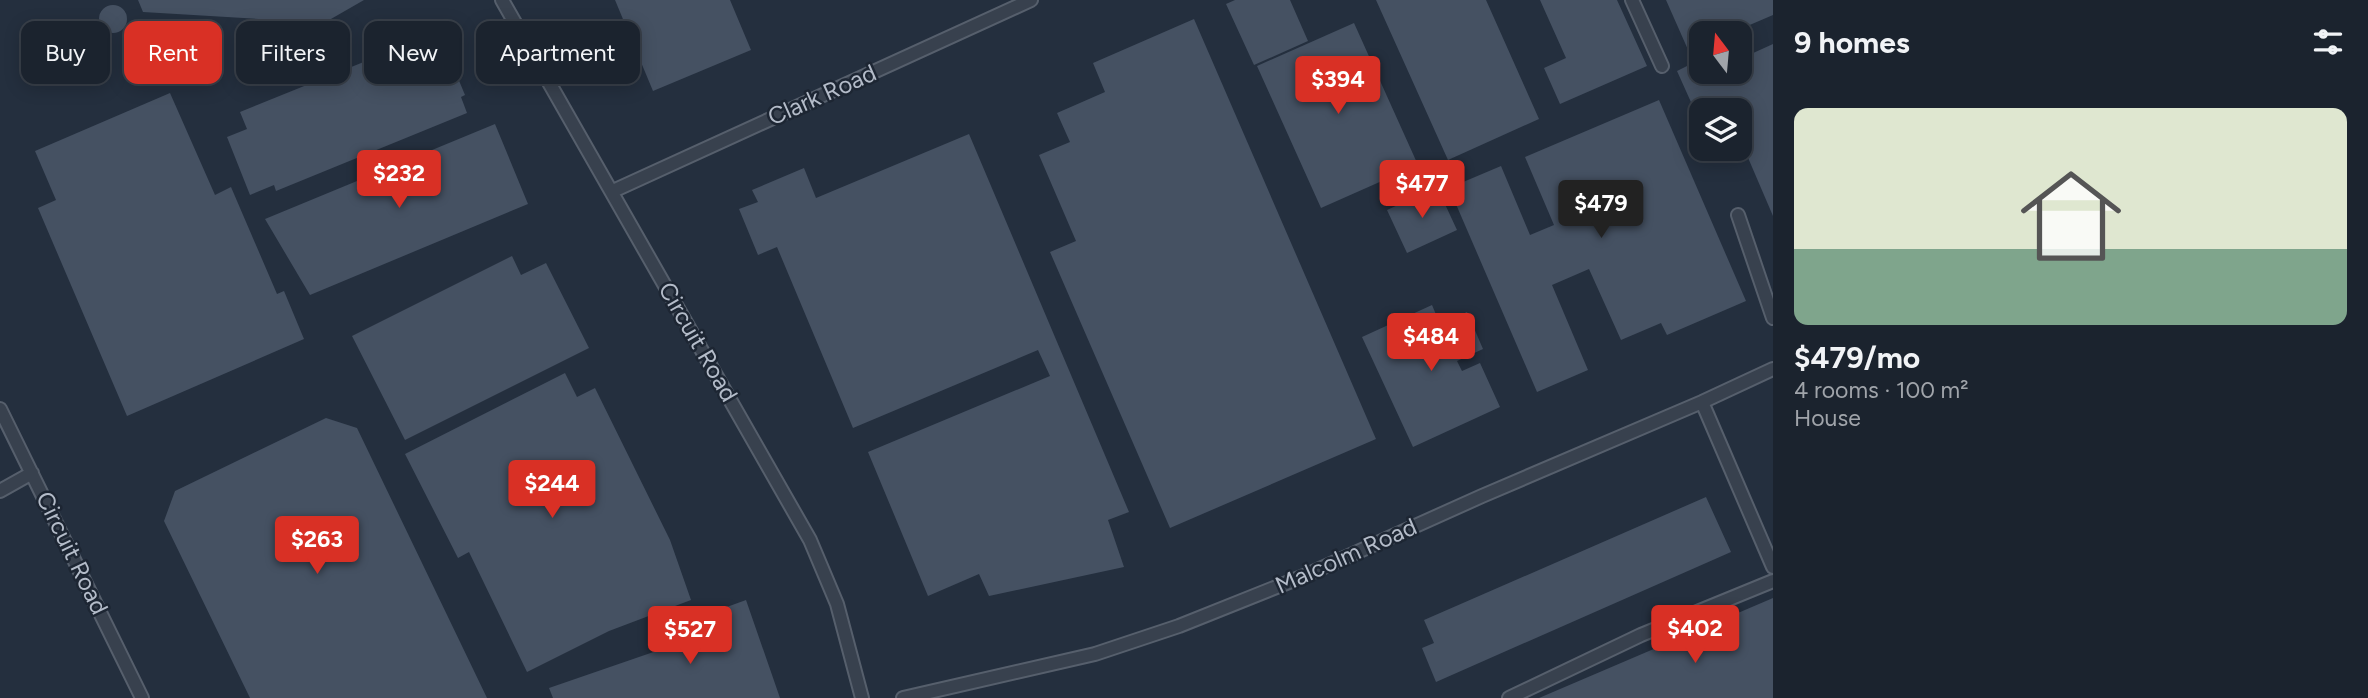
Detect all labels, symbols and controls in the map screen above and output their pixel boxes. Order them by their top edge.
chip: Buy [21,21,110,84]
chip: Rent [124,21,222,84]
chip: Filters [236,21,350,84]
chip: New [364,21,462,84]
chip: Apartment [476,21,640,84]
north arrow [1689,21,1752,84]
map controls [1689,21,1752,161]
icon: filters [2309,23,2347,61]
text: 9 homes [1794,24,1910,61]
pin: $394 [1297,57,1379,116]
street label: Clark Road [763,58,881,131]
text: $394 [1311,65,1365,93]
button: layers [1689,98,1752,161]
pin: $232 [358,150,440,210]
icon: home [2008,153,2134,279]
text: $232 [373,159,425,187]
pin: $477 [1381,160,1463,220]
text: $477 [1396,169,1448,197]
pin: $479 [1560,180,1642,240]
text: $479 [1574,189,1628,217]
street label: Circuit Road [653,277,744,407]
pin: $484 [1390,314,1472,373]
text: $484 [1403,322,1459,350]
text: $479/mo [1794,339,1920,376]
text: 4 rooms · 100 m² [1794,376,1968,404]
text: House [1794,404,1861,432]
pin: $244 [511,461,593,520]
text: $244 [524,469,580,497]
street label: Circuit Road [30,487,115,619]
street label: Malcolm Road [1271,511,1421,600]
pin: $263 [276,516,358,576]
text: $263 [291,525,343,553]
pin: $527 [649,606,731,666]
pin: $402 [1654,606,1736,665]
text: $402 [1667,614,1723,642]
text: $527 [664,615,716,643]

